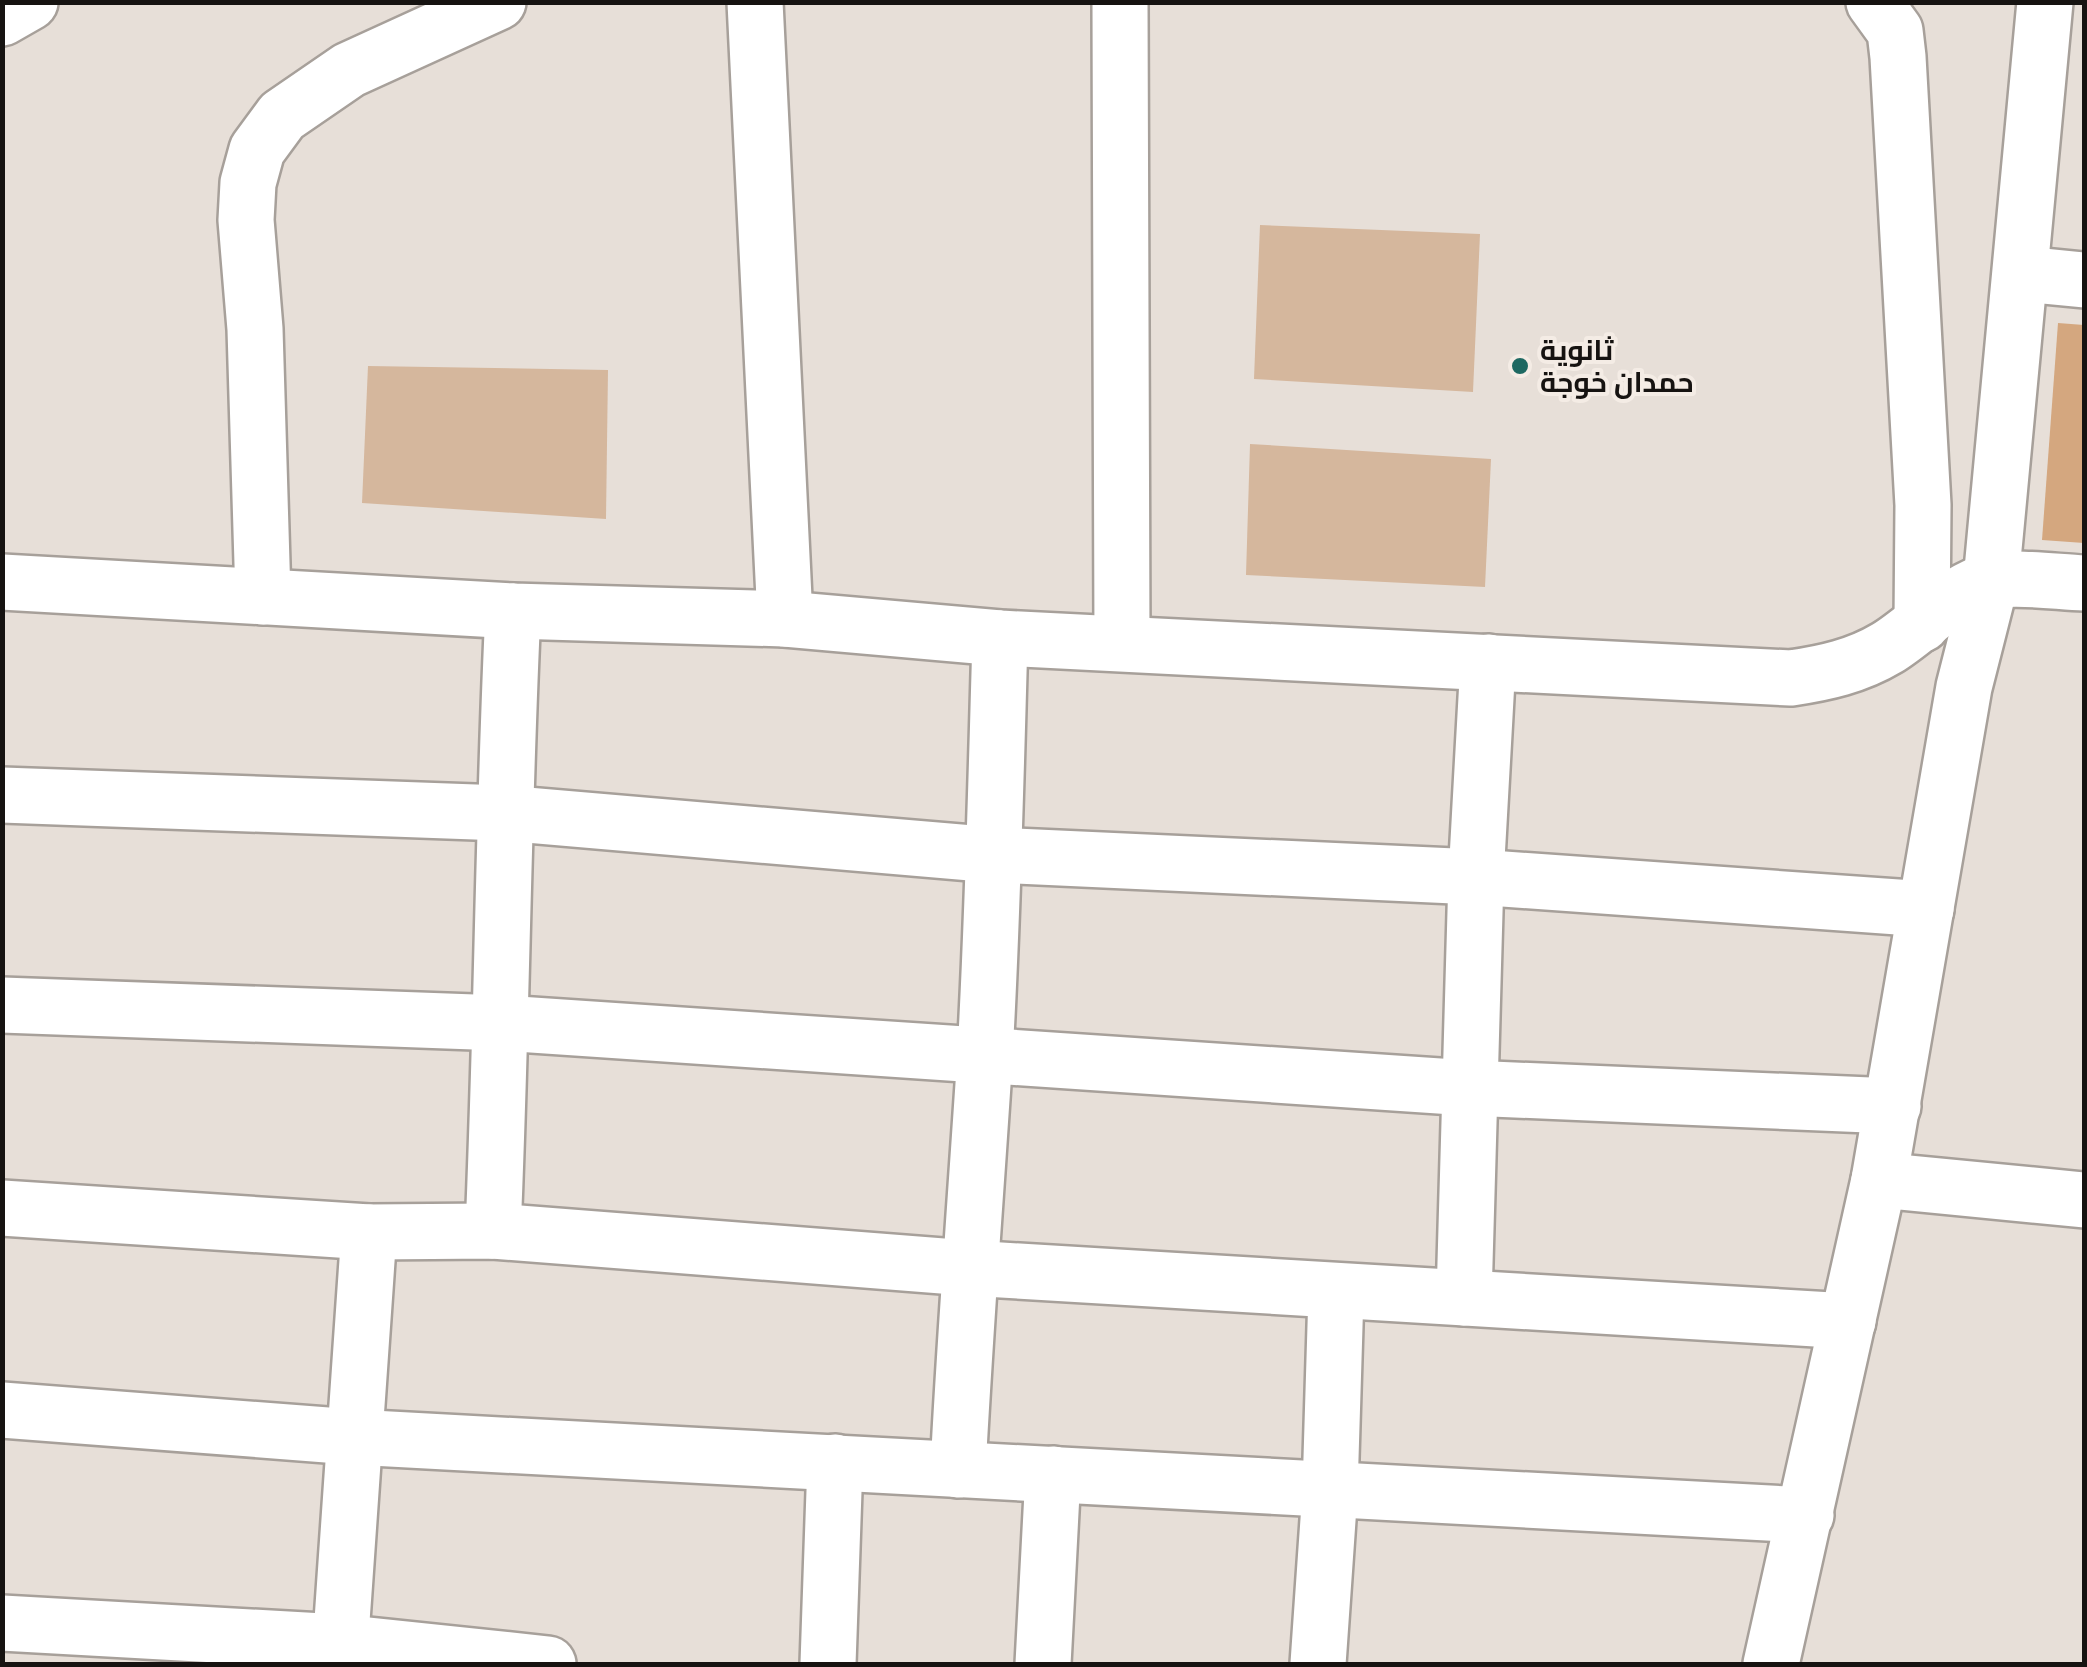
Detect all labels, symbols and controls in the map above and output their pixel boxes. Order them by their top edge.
place label: ثانوية حمدان خوجة [1540,331,1694,400]
marker: ثانوية حمدان خوجة [1509,355,1531,377]

